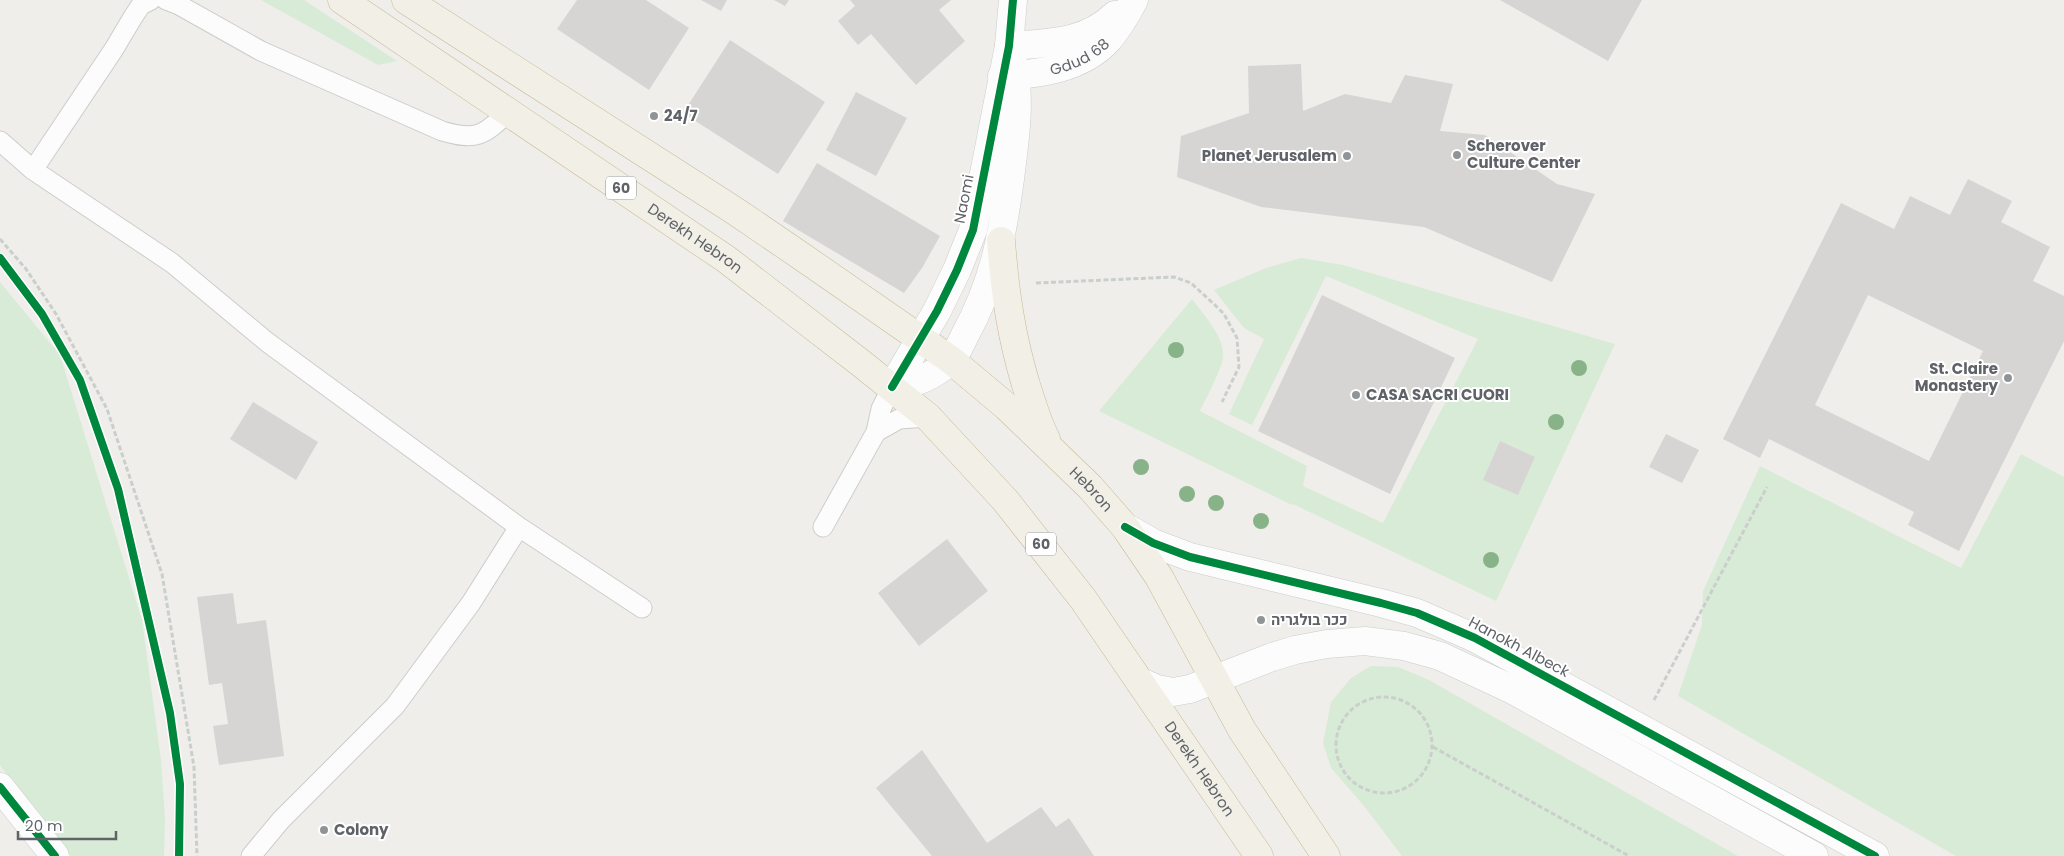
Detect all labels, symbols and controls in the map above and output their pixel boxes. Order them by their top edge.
street label: Gdud 68 [1048,33,1114,80]
place label: 24/7 [664,105,698,126]
marker: 24/7 [648,110,660,122]
place label: Scherover Culture Center [1467,135,1581,173]
place label: Planet Jerusalem [1202,145,1337,166]
marker: Scherover Culture Center [1451,149,1463,161]
marker: Planet Jerusalem [1341,150,1353,162]
street label: Naomi [948,173,979,225]
road number: 60 [606,177,636,200]
street label: Derekh Hebron [644,198,747,278]
place label: St. Claire Monastery [1915,358,1999,396]
marker: St. Claire Monastery [2002,372,2014,384]
place label: CASA SACRI CUORI [1366,384,1509,405]
marker: CASA SACRI CUORI [1350,389,1362,401]
street label: Hebron [1065,462,1118,516]
road number: 60 [1026,532,1056,556]
place label: ככר בולגריה [1271,609,1348,630]
street label: Hanokh Albeck [1465,611,1573,682]
marker: ככר בולגריה [1255,614,1267,626]
street label: Derekh Hebron [1160,717,1240,820]
scale bar [18,808,115,840]
text: 20 m [25,815,63,836]
place label: Colony [334,819,389,840]
marker: Colony [318,824,330,836]

